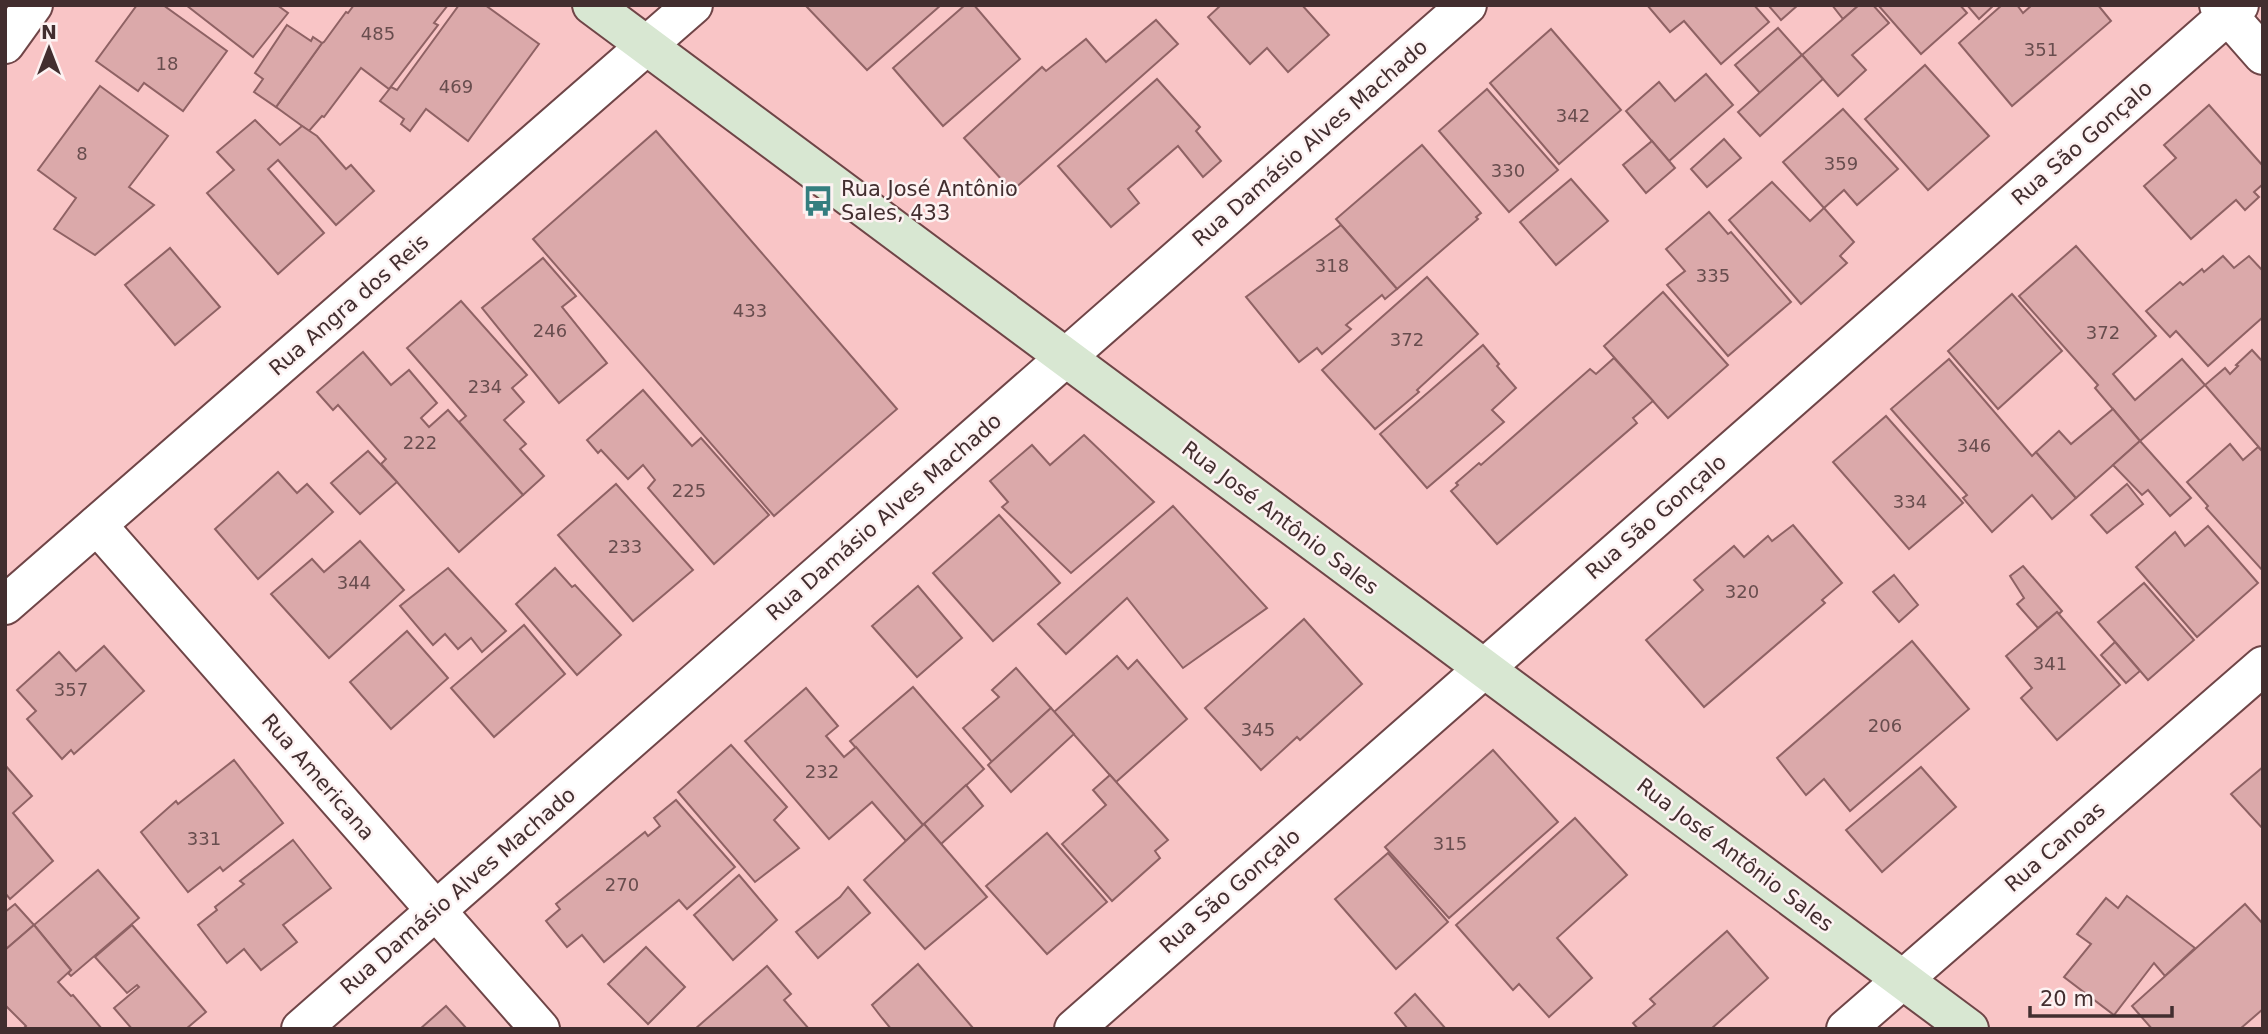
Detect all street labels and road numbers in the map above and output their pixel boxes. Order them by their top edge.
street label: Rua Damásio Alves Machado [1188,34,1432,252]
street label: Rua São Gonçalo [2007,76,2157,210]
street label: Rua Angra dos Reis [265,229,433,381]
street label: Rua Damásio Alves Machado [762,408,1006,626]
street label: Rua José Antônio Sales [1177,436,1383,600]
street label: Rua São Gonçalo [1581,450,1731,584]
street label: Rua Americana [257,709,379,845]
street label: Rua José Antônio Sales [1632,773,1838,937]
street label: Rua Damásio Alves Machado [336,782,580,1000]
street label: Rua Canoas [2000,797,2110,897]
street label: Rua São Gonçalo [1155,824,1305,958]

